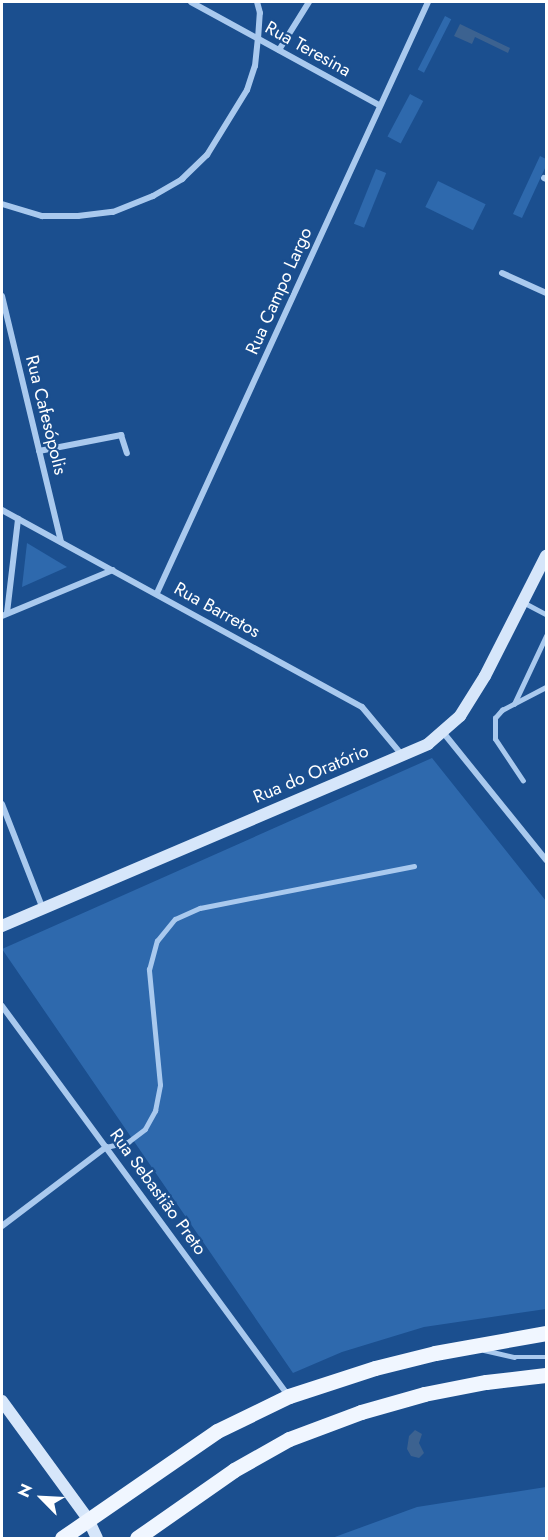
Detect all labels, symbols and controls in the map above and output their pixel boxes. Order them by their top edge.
street label: Rua Teresina [261,17,355,81]
street label: Rua Campo Largo [241,224,317,358]
street label: Rua Cafesópolis [21,353,71,477]
street label: Rua Barretos [170,578,264,642]
street label: Rua do Oratório [250,740,372,808]
street label: Rua Sebastião Preto [105,1125,211,1259]
north arrow [12,1468,72,1528]
text: N [12,1480,38,1501]

